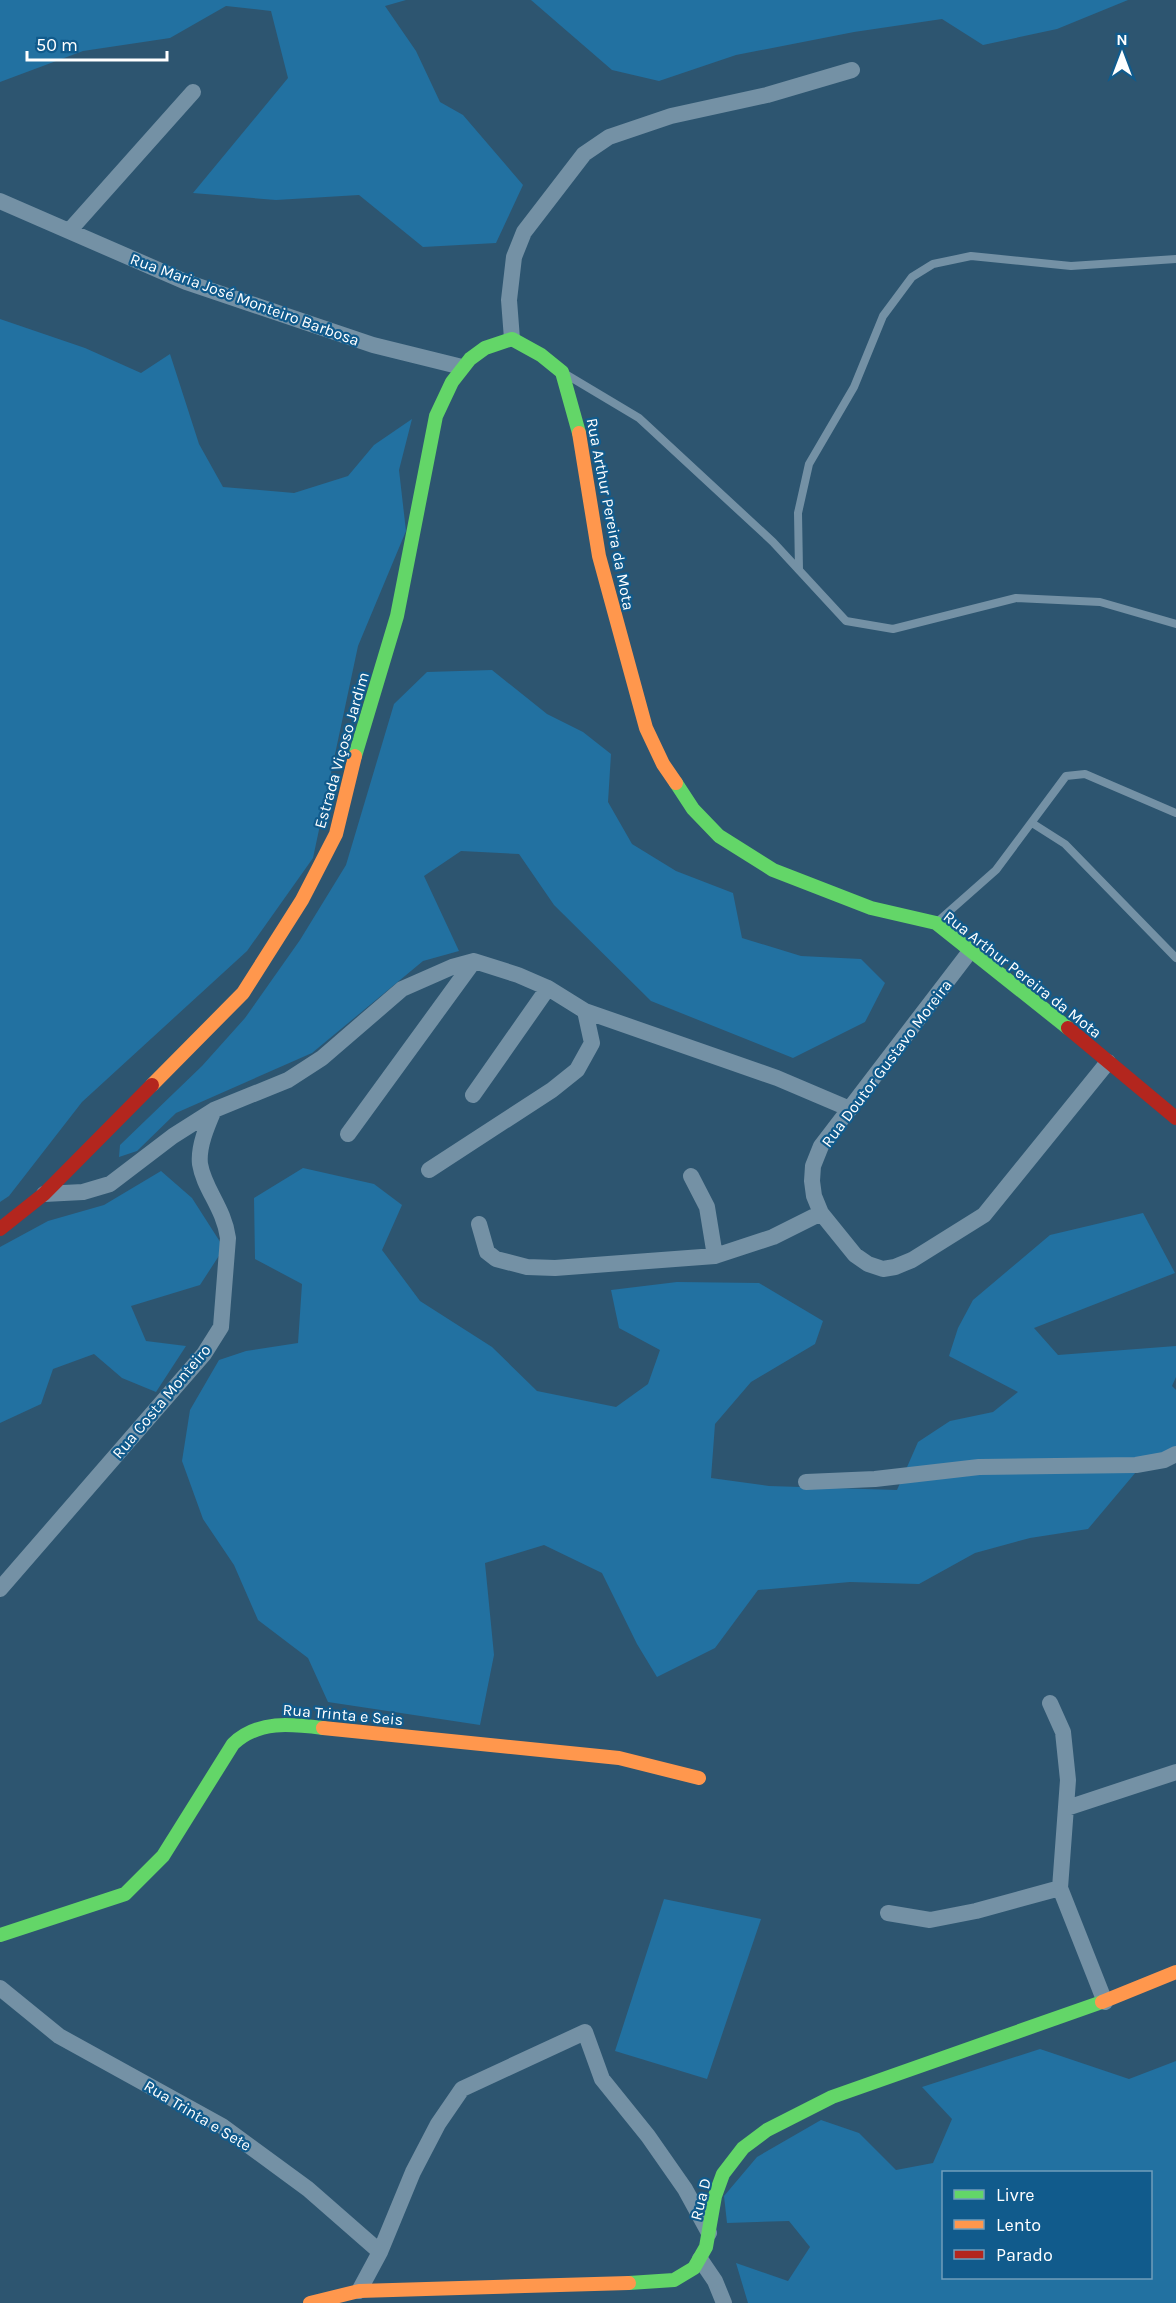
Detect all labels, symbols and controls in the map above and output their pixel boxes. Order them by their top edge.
scale bar [27,24,166,62]
north arrow [1092,24,1152,84]
text: N [1116,30,1128,49]
text: 50 m [36,34,78,56]
street label: Rua Maria José Monteiro Barbosa [128,249,362,350]
street label: Rua Arthur Pereira da Mota [583,416,638,612]
street label: Estrada Viçoso Jardim [310,670,373,831]
street label: Rua Arthur Pereira da Mota [940,907,1106,1042]
street label: Rua Doutor Gustavo Moreira [817,976,956,1151]
street label: Rua Costa Monteiro [108,1340,215,1462]
street label: Rua Trinta e Seis [282,1700,404,1729]
street label: Rua Trinta e Sete [141,2076,255,2155]
legend [942,2171,1152,2279]
street label: Rua D [686,2176,715,2222]
text: Livre [996,2184,1035,2206]
text: Lento [996,2214,1041,2236]
text: Parado [996,2244,1053,2266]

